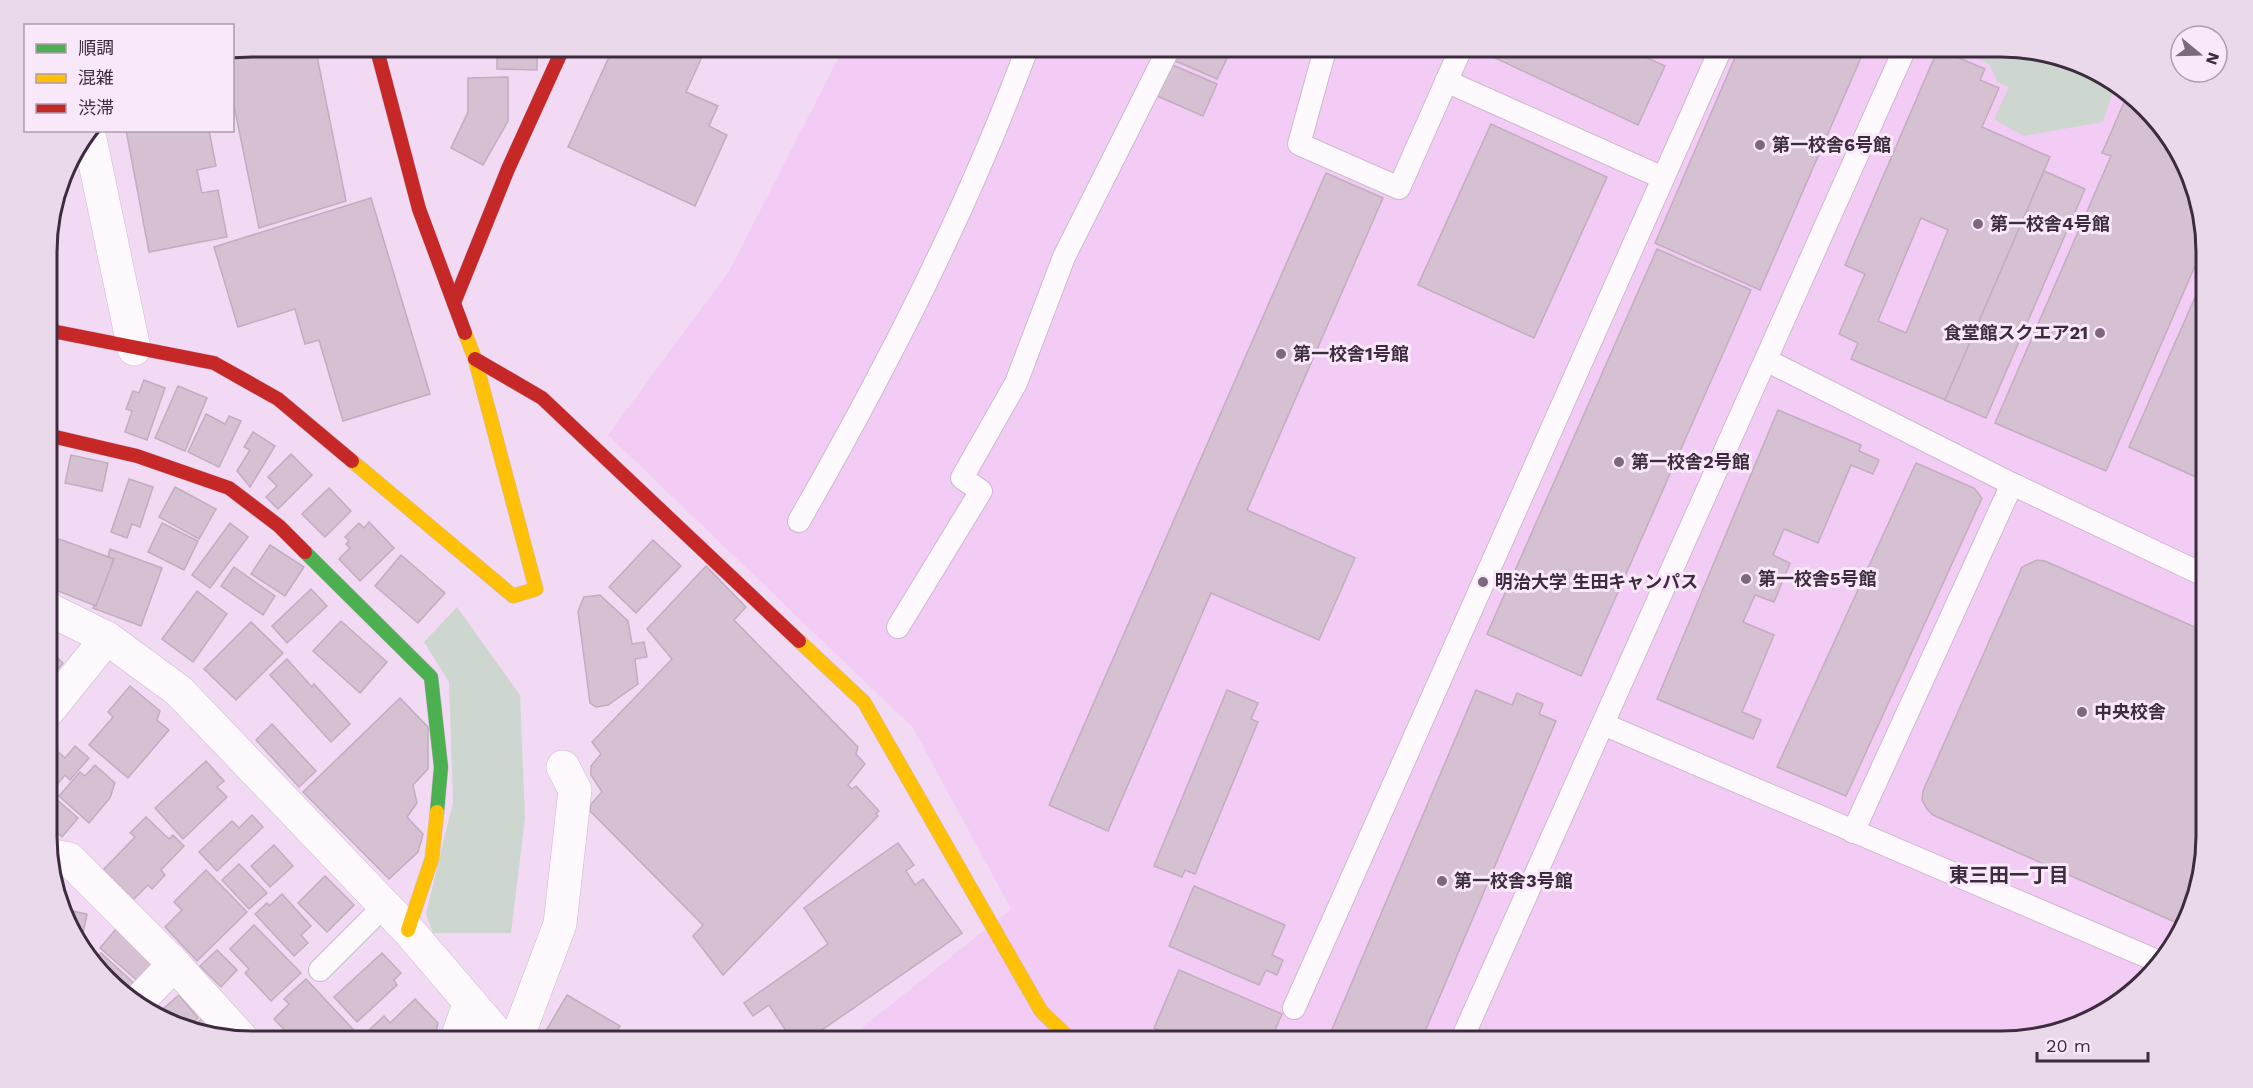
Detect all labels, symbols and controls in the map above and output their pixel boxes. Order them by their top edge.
legend [24,24,234,132]
north arrow [2169,24,2229,84]
text: 順調 [78,37,114,58]
text: N [2202,50,2224,67]
text: 混雑 [78,67,114,88]
text: 渋滞 [78,97,114,118]
place label: 第一校舎6号館 [1772,134,1891,155]
marker: 第一校舎6号館 [1753,138,1767,152]
place label: 第一校舎4号館 [1990,213,2110,234]
marker: 第一校舎4号館 [1971,217,1985,231]
place label: 食堂館スクエア21 [1944,322,2088,343]
marker: 食堂館スクエア21 [2093,326,2107,340]
place label: 第一校舎1号館 [1293,343,1409,364]
marker: 第一校舎1号館 [1274,347,1288,361]
place label: 第一校舎2号館 [1631,451,1750,472]
marker: 第一校舎2号館 [1612,455,1626,469]
place label: 第一校舎5号館 [1758,568,1877,589]
place label: 明治大学 生田キャンパス [1495,571,1698,592]
marker: 第一校舎5号館 [1739,572,1753,586]
marker: 明治大学 生田キャンパス [1476,575,1490,589]
place label: 中央校舎 [2094,701,2166,722]
marker: 中央校舎 [2075,705,2089,719]
district label: 東三田一丁目 [1949,863,2069,887]
place label: 第一校舎3号館 [1454,870,1573,891]
marker: 第一校舎3号館 [1435,874,1449,888]
scale bar [2037,1025,2148,1063]
text: 20 m [2046,1035,2091,1056]

